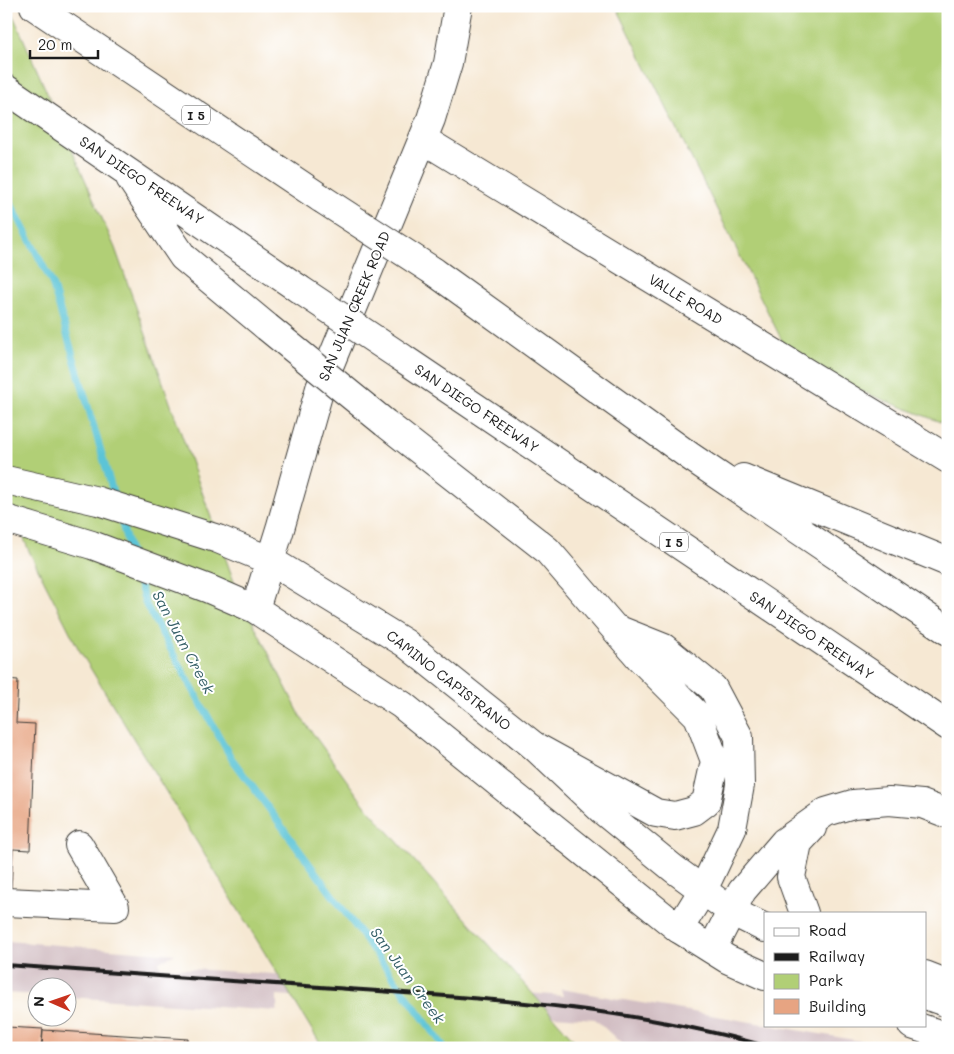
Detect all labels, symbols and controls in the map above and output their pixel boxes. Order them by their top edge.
scale bar [30,28,98,60]
text: 20 m [38,34,72,54]
road number: I 5 [182,106,210,124]
street label: SAN DIEGO FREEWAY [76,131,208,229]
street label: SAN JUAN CREEK ROAD [314,228,394,384]
street label: VALLE ROAD [645,269,727,329]
street label: SAN DIEGO FREEWAY [411,359,543,457]
road number: I 5 [660,532,688,552]
street label: SAN DIEGO FREEWAY [746,586,878,684]
water label: San Juan Creek [148,587,220,698]
street label: CAMINO CAPISTRANO [383,625,515,735]
legend [764,912,926,1026]
text: Road [809,920,846,940]
water label: San Juan Creek [366,923,450,1028]
text: Railway [809,946,865,966]
text: Park [809,970,843,990]
north arrow [28,976,78,1026]
text: N [29,996,48,1007]
text: Building [809,996,866,1016]

